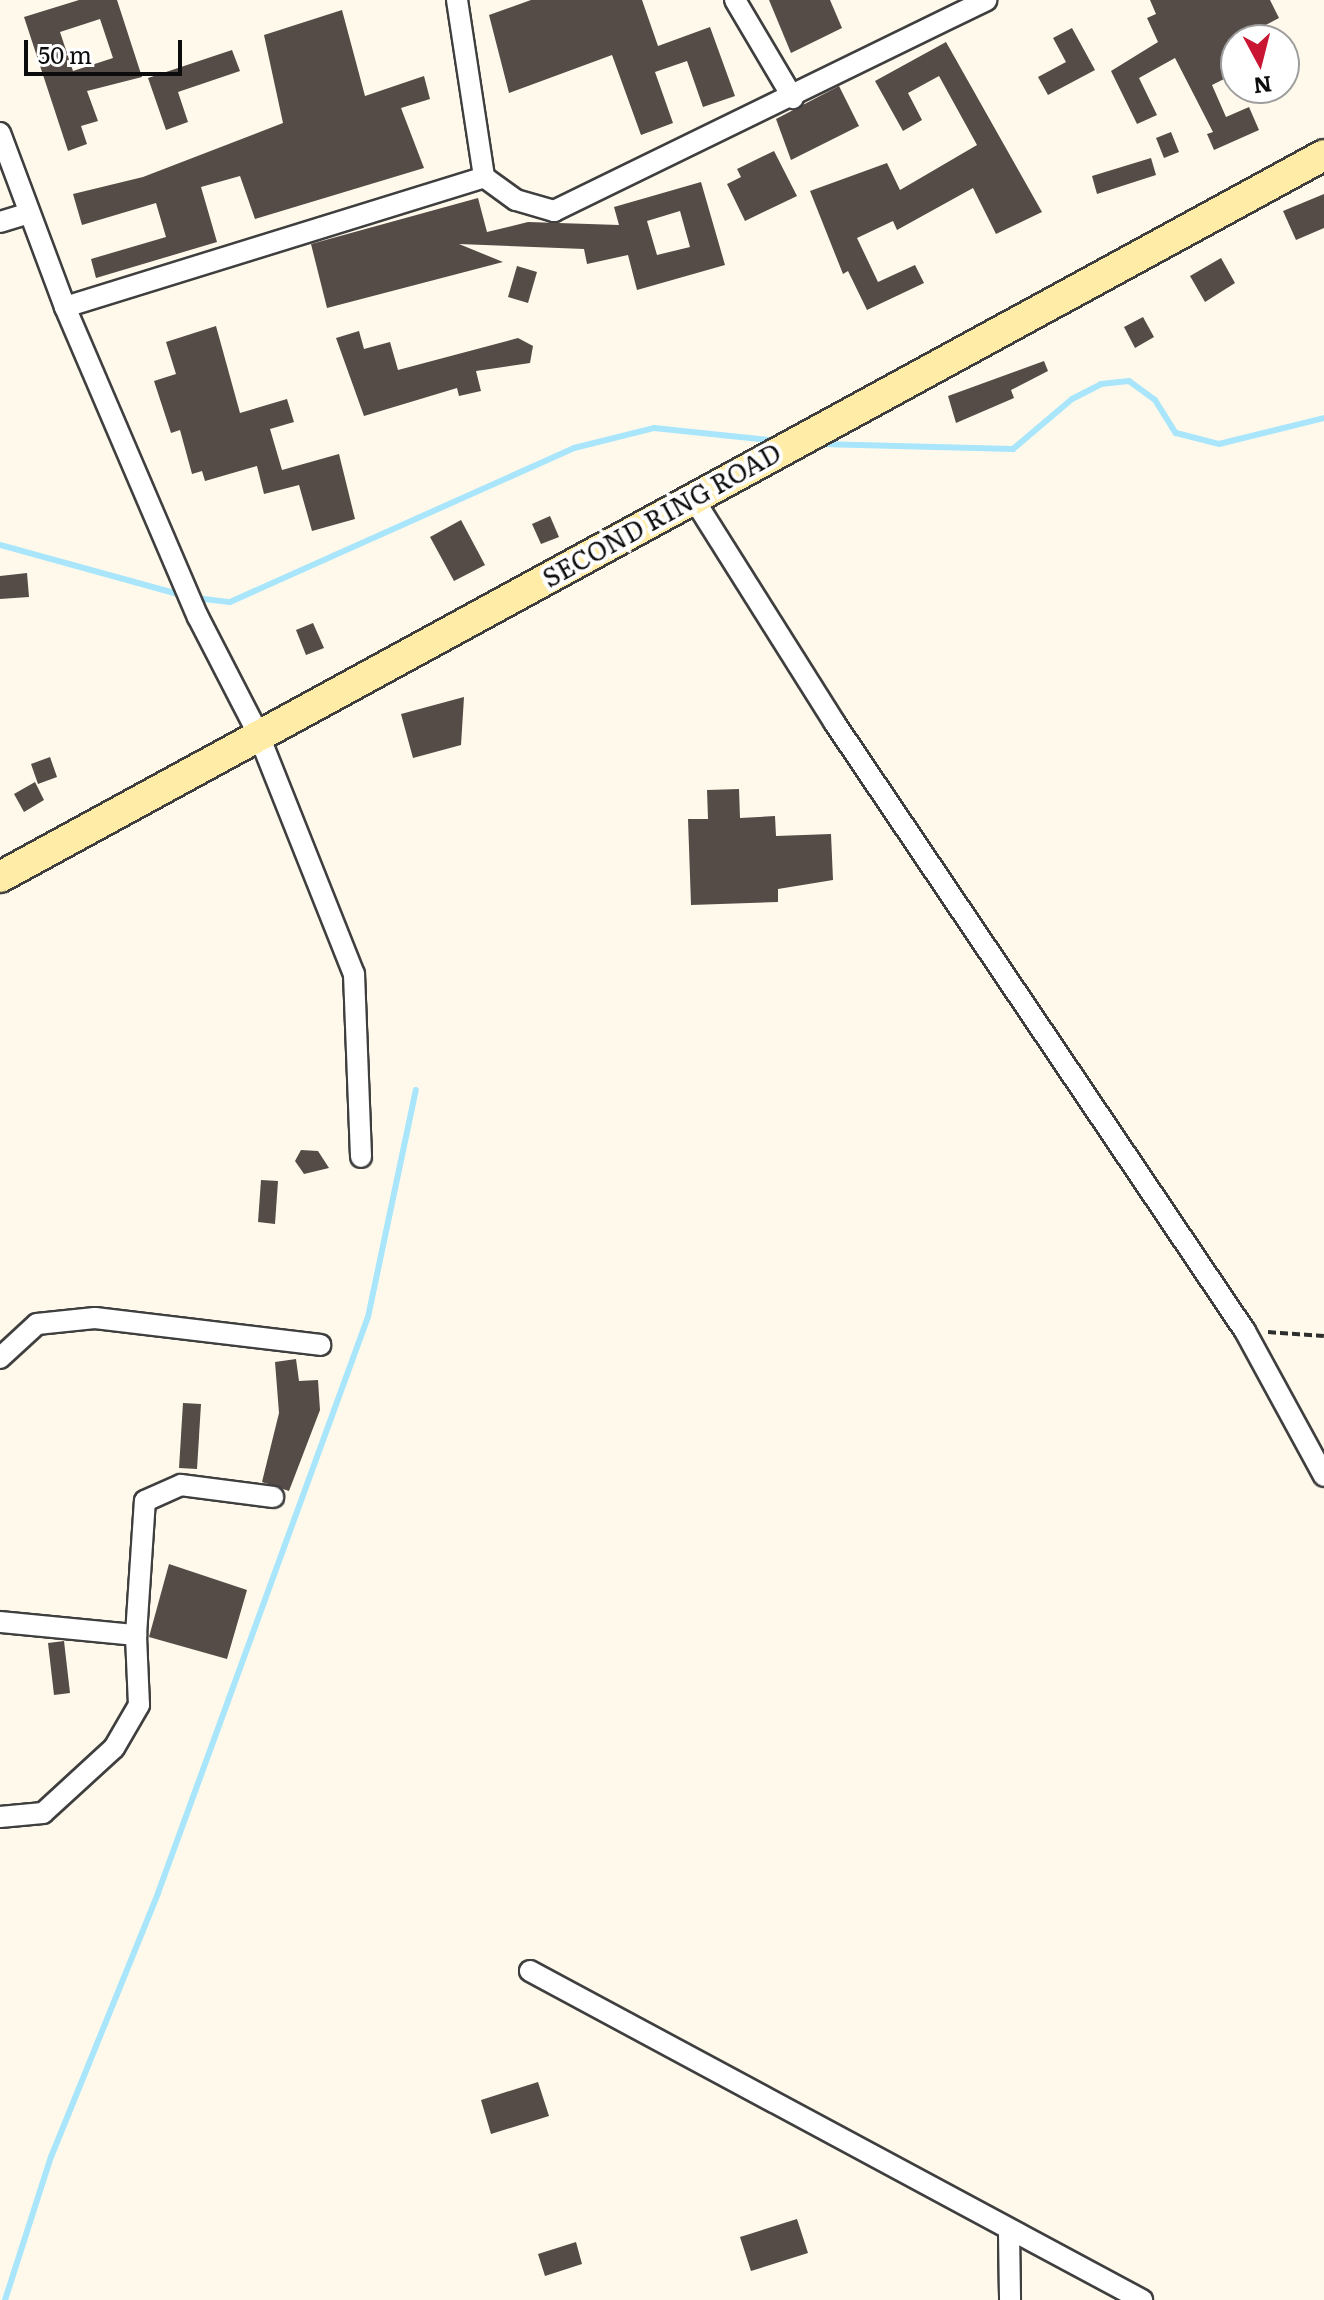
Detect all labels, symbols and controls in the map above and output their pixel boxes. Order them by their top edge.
scale bar [28,24,186,74]
north arrow [1220,24,1300,104]
text: 50 m [38,36,92,71]
text: N [1252,69,1274,104]
street label: SECOND RING ROAD [536,435,786,593]

